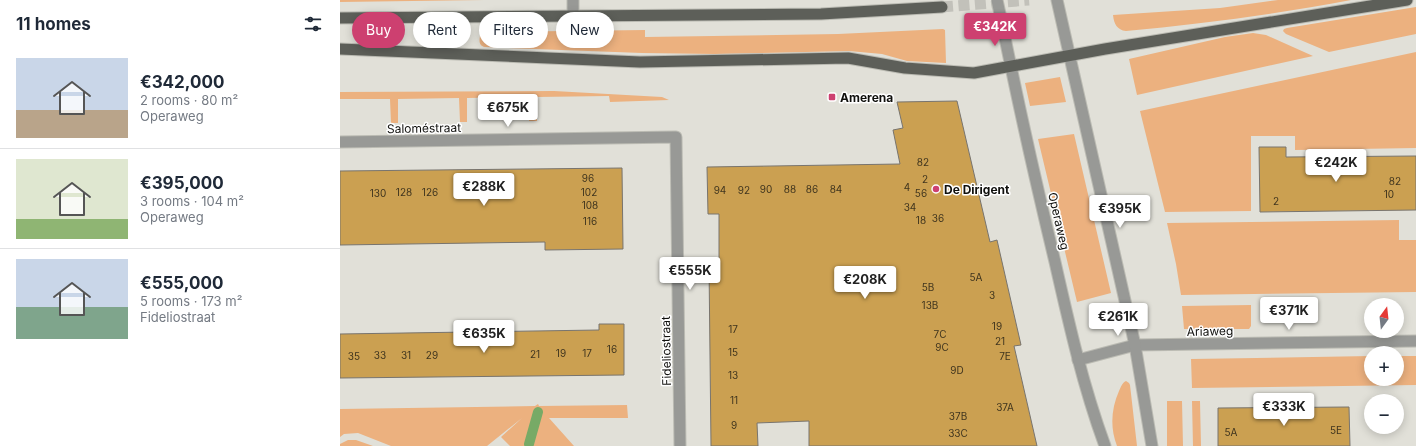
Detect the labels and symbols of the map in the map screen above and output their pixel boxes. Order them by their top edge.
pin: €342K [967,13,1023,47]
place label: Amerena [840,90,893,105]
marker: Amerena [827,92,837,102]
pin: €675K [480,94,536,128]
street label: Saloméstraat [387,120,461,136]
pin: €242K [1308,149,1364,183]
house number: 82 [917,156,929,168]
house number: 96 [582,172,594,184]
pin: €288K [456,173,512,207]
house number: 2 [922,173,928,185]
house number: 82 [1389,175,1401,187]
house number: 4 [904,181,910,193]
place label: De Dirigent [944,182,1010,197]
house number: 90 [760,183,772,195]
house number: 88 [784,183,796,195]
house number: 86 [806,183,818,195]
house number: 84 [830,183,842,195]
house number: 94 [714,184,726,196]
house number: 92 [738,184,750,196]
marker: De Dirigent [931,184,941,194]
house number: 128 [396,186,412,198]
house number: 126 [422,186,438,198]
house number: 102 [581,186,597,198]
house number: 130 [370,187,386,199]
house number: 56 [915,187,927,199]
house number: 10 [1384,188,1394,200]
street label: Operaweg [1045,191,1073,251]
pin: €395K [1092,195,1148,229]
house number: 2 [1273,195,1279,207]
house number: 108 [582,199,598,211]
house number: 34 [904,201,916,213]
house number: 36 [932,212,944,224]
house number: 18 [916,214,926,226]
house number: 116 [583,215,597,227]
pin: €555K [662,257,718,291]
pin: €208K [837,266,893,300]
house number: 5A [970,271,983,283]
house number: 5B [922,281,934,293]
house number: 3 [989,289,995,301]
pin: €371K [1261,297,1317,331]
north arrow [1364,298,1404,338]
house number: 13B [922,299,938,311]
pin: €261K [1090,303,1146,337]
street label: Fideliostraat [658,316,674,386]
pin: €635K [456,320,512,354]
house number: 19 [992,320,1002,332]
house number: 17 [728,323,738,335]
street label: Ariaweg [1187,323,1233,339]
house number: 7C [934,328,946,340]
house number: 21 [995,335,1005,347]
house number: 9C [935,341,949,353]
house number: 16 [607,343,617,355]
house number: 15 [728,346,738,358]
house number: 19 [556,347,566,359]
house number: 17 [582,347,592,359]
house number: 21 [530,348,540,360]
house number: 33 [374,349,386,361]
house number: 31 [401,349,411,361]
house number: 29 [426,349,438,361]
house number: 35 [348,350,360,362]
house number: 7E [999,350,1011,362]
house number: 9D [950,364,964,376]
house number: 13 [728,369,738,381]
pin: €333K [1256,393,1312,427]
house number: 11 [730,394,738,406]
house number: 37A [996,401,1014,413]
house number: 37B [949,410,967,422]
house number: 9 [731,419,737,431]
house number: 5E [1330,424,1342,436]
house number: 5A [1225,426,1238,438]
house number: 33C [948,427,968,439]

